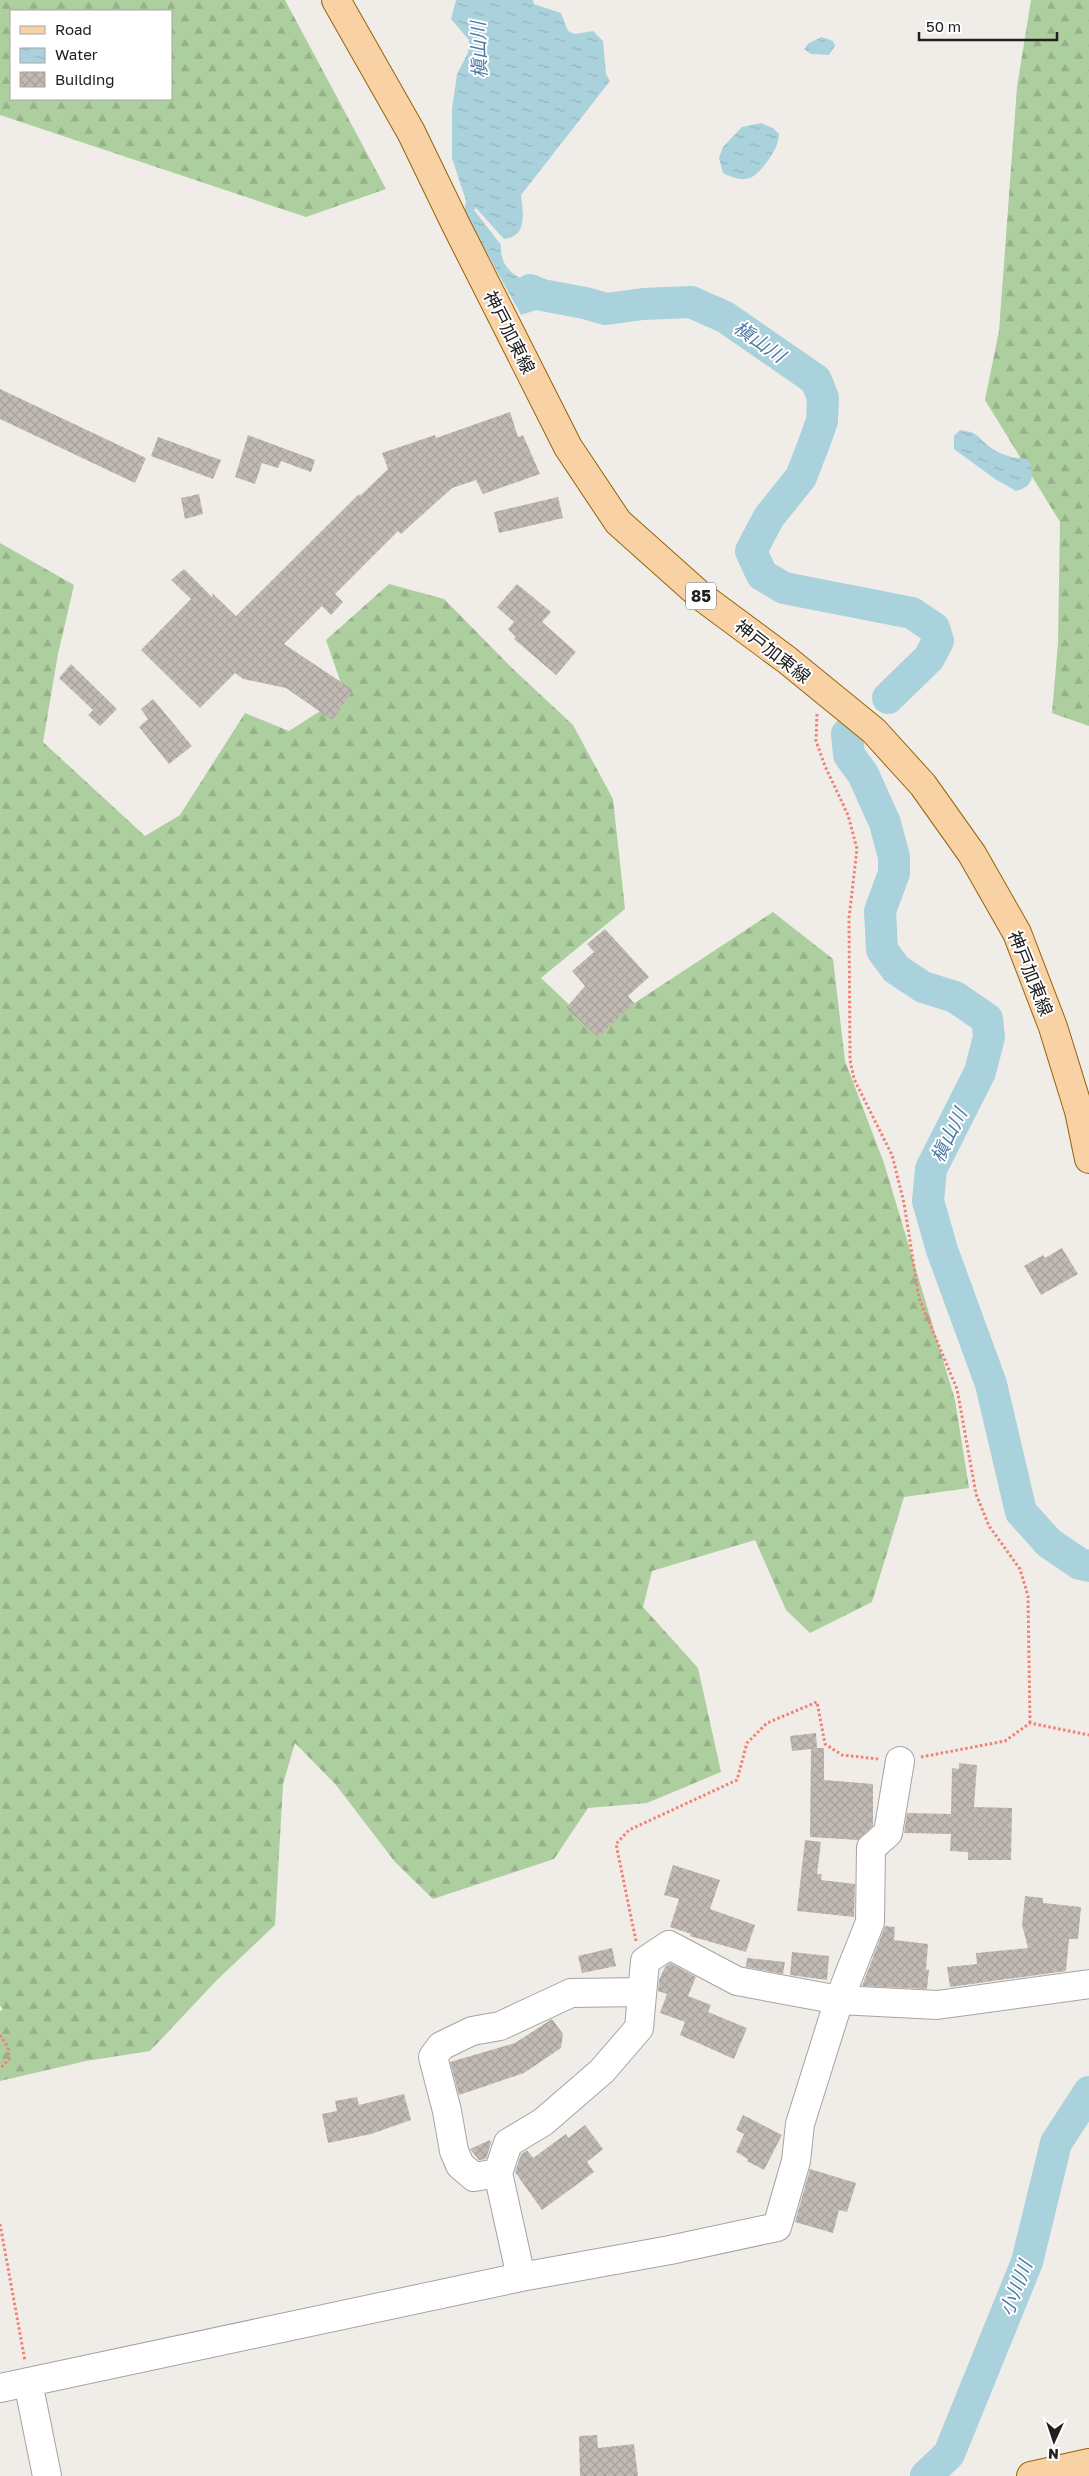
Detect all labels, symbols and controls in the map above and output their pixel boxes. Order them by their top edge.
legend [10,10,172,100]
scale bar [919,10,1056,42]
text: 50 m [926,17,961,35]
water label: 槇山川 [465,19,490,79]
text: Road [55,20,92,38]
text: Water [55,45,98,63]
text: Building [55,70,115,88]
street label: 神戸加東線 [480,287,540,377]
water label: 槇山川 [730,315,792,368]
road number: 85 [686,582,716,610]
street label: 神戸加東線 [731,615,815,687]
street label: 神戸加東線 [1004,927,1058,1019]
water label: 槇山川 [925,1103,972,1166]
water label: 小川川 [994,2255,1037,2319]
north arrow [1029,2416,1079,2466]
text: N [1048,2446,1059,2463]

